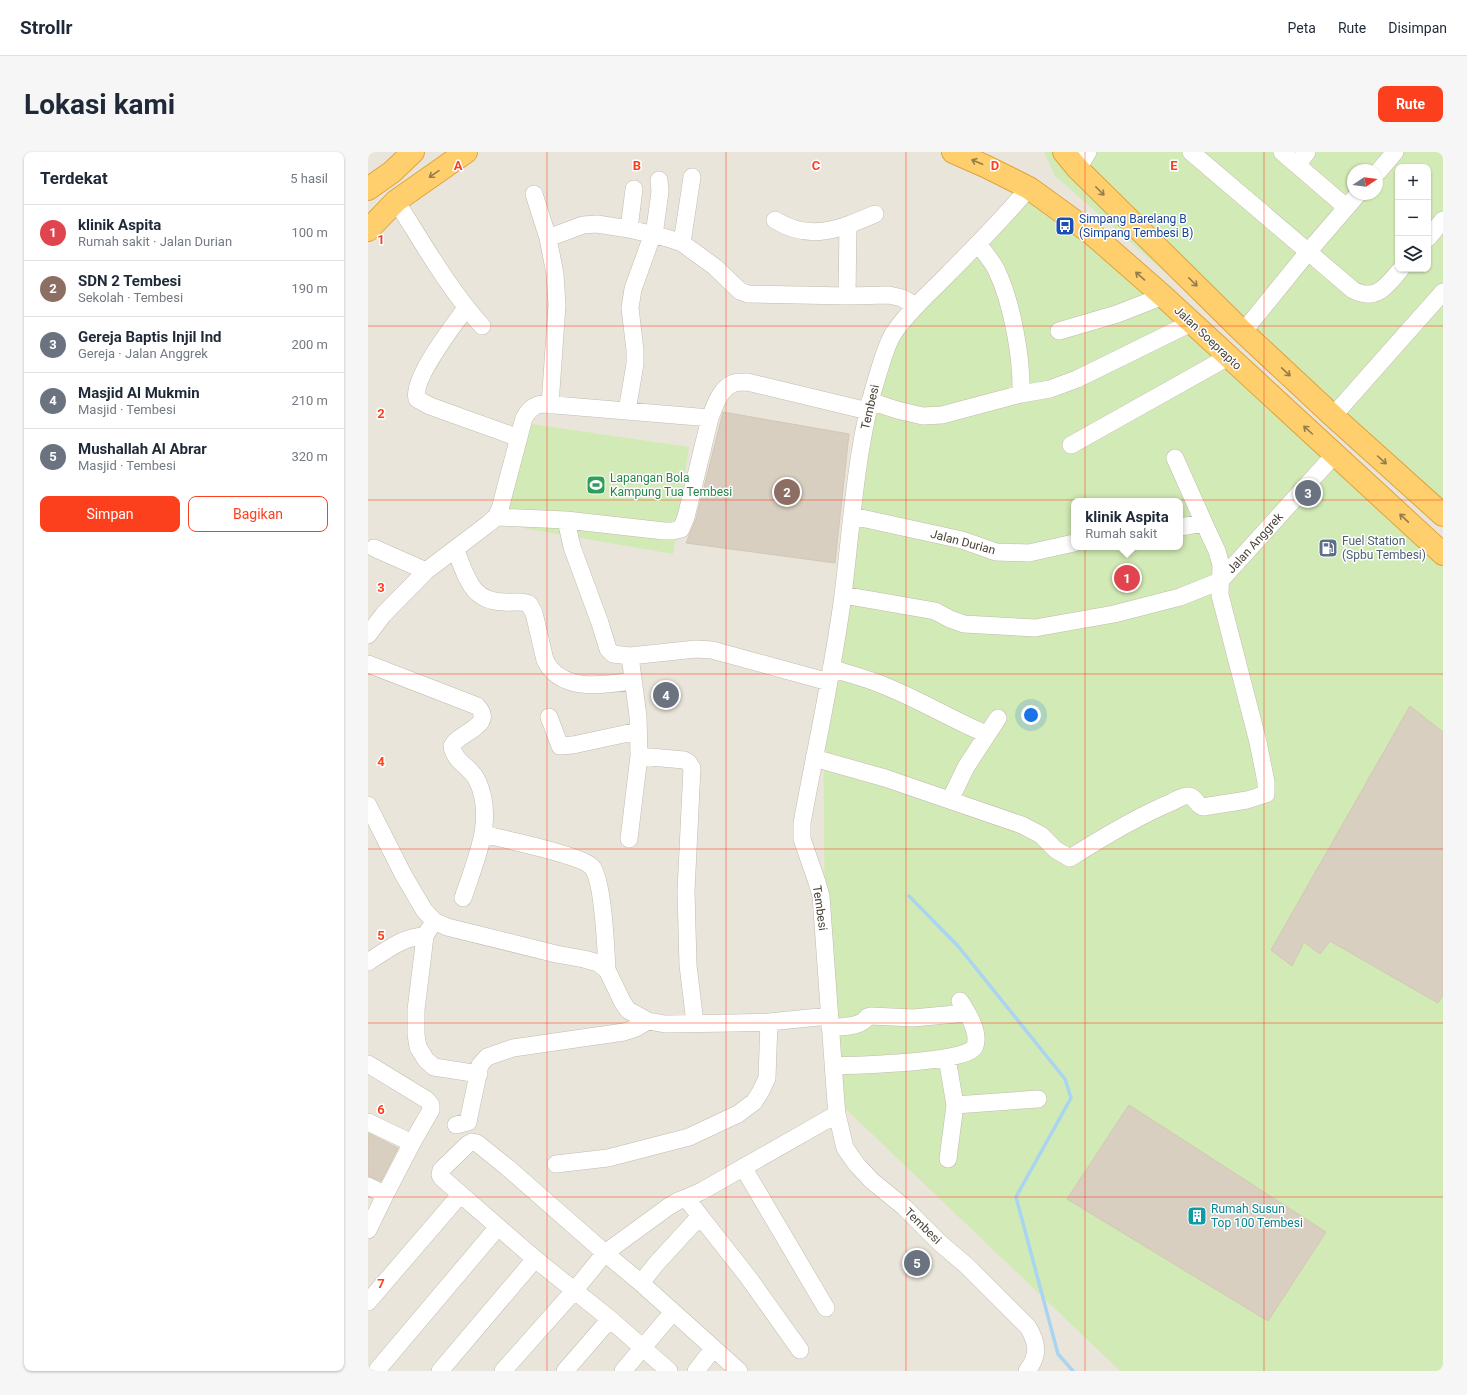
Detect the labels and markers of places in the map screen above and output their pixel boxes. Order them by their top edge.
place label: Simpang Barelang B (Simpang Tembesi B) [1079,212,1193,240]
bus stop icon: Simpang Barelang B (Simpang Tembesi B) [1054,215,1076,237]
place label: Lapangan Bola Kampung Tua Tembesi [610,471,732,499]
sports icon: Lapangan Bola Kampung Tua Tembesi [585,474,607,496]
pin: 2 [774,477,800,507]
pin: 3 [1295,478,1321,508]
place label: Fuel Station (Spbu Tembesi) [1342,534,1426,562]
fuel station icon: Fuel Station (Spbu Tembesi) [1317,537,1339,559]
pin: 1 [1114,563,1140,593]
pin: 4 [653,680,679,710]
place label: Rumah Susun Top 100 Tembesi [1211,1202,1303,1230]
building icon: Rumah Susun Top 100 Tembesi [1186,1205,1208,1227]
pin: 5 [904,1248,930,1278]

